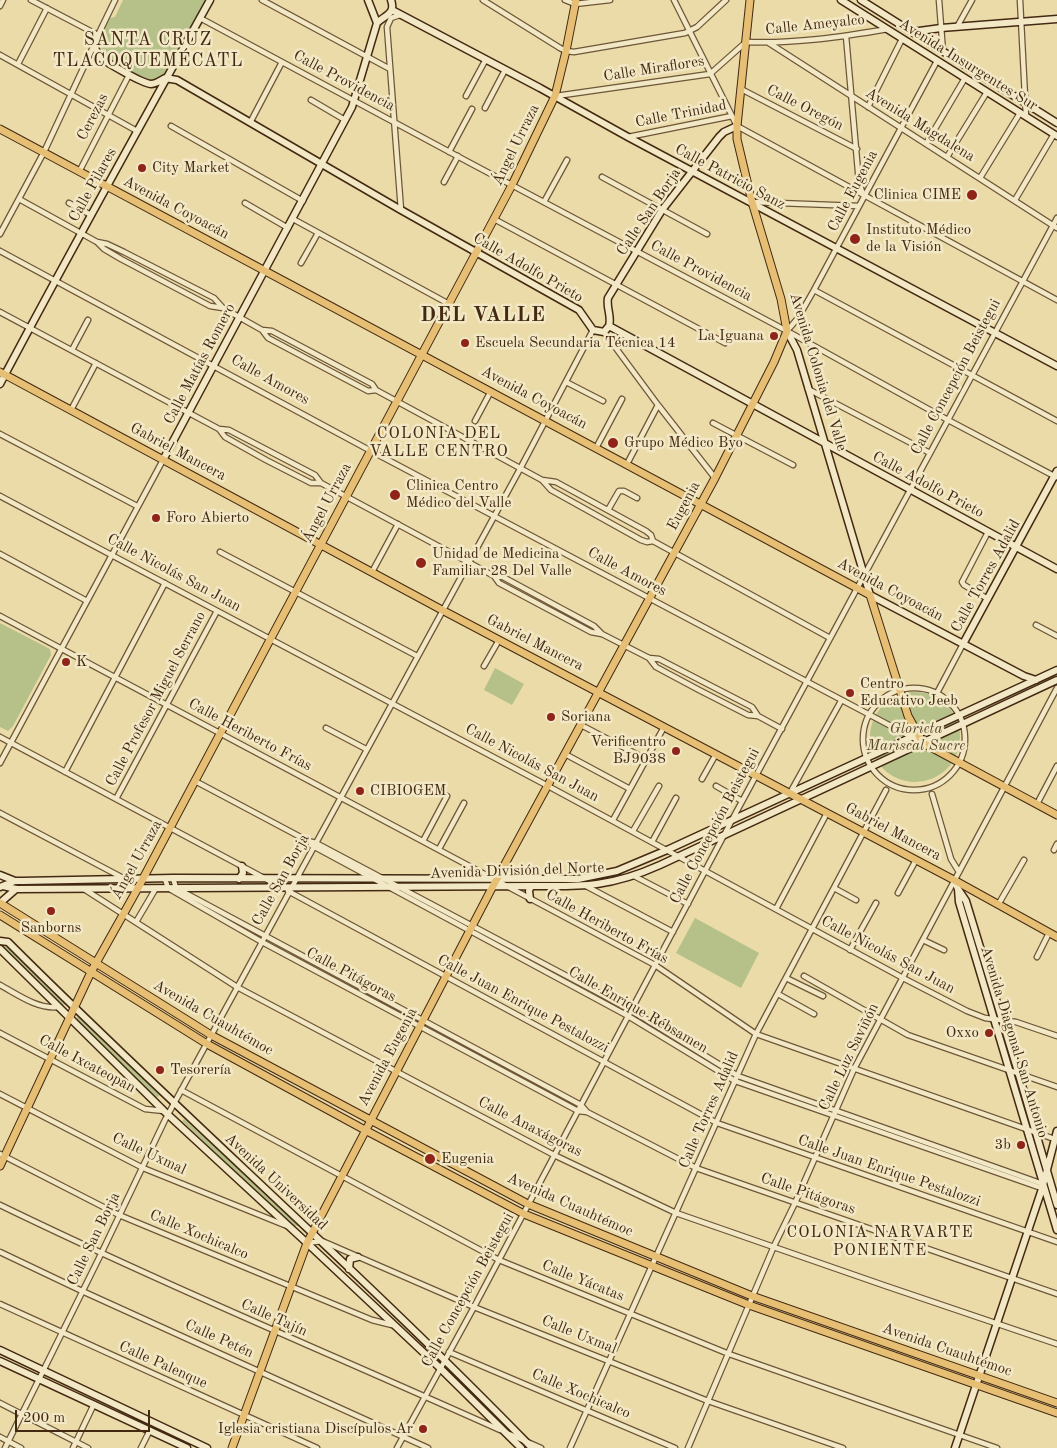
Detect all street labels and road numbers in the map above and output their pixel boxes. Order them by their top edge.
street label: Calle Ameyalco [764,11,866,39]
street label: Avenida Insurgentes Sur [895,15,1041,115]
street label: Calle Providencia [290,47,398,115]
street label: Calle Miraflores [602,52,706,86]
street label: Calle Oregón [764,81,846,135]
street label: Avenida Magdalena [862,84,978,166]
street label: Cerezas [74,90,112,144]
street label: Calle Trinidad [634,96,728,132]
street label: Ángel Urraza [489,101,543,189]
street label: Calle Patricio Sanz [672,140,788,214]
street label: Calle Pilares [65,145,121,225]
street label: Calle Eugenia [824,147,882,235]
street label: Calle San Borja [613,165,685,259]
street label: Avenida Coyoacán [120,172,232,244]
street label: Calle Adolfo Prieto [470,229,586,307]
street label: Calle Providencia [647,237,755,305]
street label: Avenida Colonia del Valle [785,291,851,453]
street label: Calle Concepción Beistegui [907,296,1005,458]
street label: Calle Matías Romero [160,300,240,428]
street label: Calle Amores [228,351,312,409]
street label: Avenida Coyoacán [478,362,590,434]
street label: Gabriel Mancera [127,419,229,485]
street label: Calle Adolfo Prieto [869,448,987,522]
street label: Ángel Urraza [298,460,356,546]
street label: Eugenia [664,478,704,534]
street label: Calle Torres Adalid [948,516,1024,636]
street label: Calle Nicolás San Juan [104,530,244,616]
street label: Calle Amores [584,544,670,600]
street label: Avenida Coyoacán [834,554,946,626]
street label: Calle Profesor Miguel Serrano [102,608,210,790]
street label: Gabriel Mancera [484,611,586,675]
street label: Calle Heriberto Frías [185,695,315,775]
street label: Calle Nicolás San Juan [462,720,602,806]
street label: Calle Concepción Beistegui [666,745,764,907]
street label: Gabriel Mancera [842,799,944,865]
street label: Ángel Urraza [108,817,166,903]
street label: Calle San Borja [248,831,314,929]
street label: Avenida División del Norte [429,859,605,883]
street label: Calle Heriberto Frías [543,886,671,968]
street label: Calle Nicolás San Juan [818,912,958,998]
street label: Calle Pitágoras [303,944,399,1006]
street label: Avenida Diagonal San Antonio [976,944,1052,1140]
street label: Calle Juan Enrique Pestalozzi [434,951,612,1057]
street label: Calle Enrique Rébsamen [565,963,711,1057]
street label: Avenida Cuauhtémoc [150,976,276,1060]
street label: Calle Luz Saviñón [815,1000,883,1114]
street label: Avenida Eugenia [354,1005,422,1109]
street label: Calle Ixcateopan [36,1031,138,1097]
street label: Calle Torres Adalid [675,1049,743,1171]
street label: Calle Anaxágoras [475,1093,585,1161]
street label: Calle Uxmal [109,1129,189,1179]
street label: Avenida Universidad [221,1130,331,1234]
street label: Calle Juan Enrique Pestalozzi [795,1131,983,1211]
street label: Avenida Cuauhtémoc [504,1169,636,1241]
street label: Calle Pitágoras [758,1169,858,1219]
street label: Calle San Borja [64,1189,124,1289]
street label: Calle Xochicalco [147,1206,251,1264]
street label: Calle Concepción Beistegui [418,1210,518,1370]
street label: Calle Yácatas [539,1256,627,1306]
street label: Calle Tajín [238,1295,310,1341]
street label: Calle Uxmal [539,1312,619,1358]
street label: Calle Petén [182,1316,256,1362]
street label: Avenida Cuauhtémoc [880,1319,1014,1381]
street label: Calle Palenque [116,1337,210,1393]
street label: Calle Xochicalco [529,1365,633,1423]

